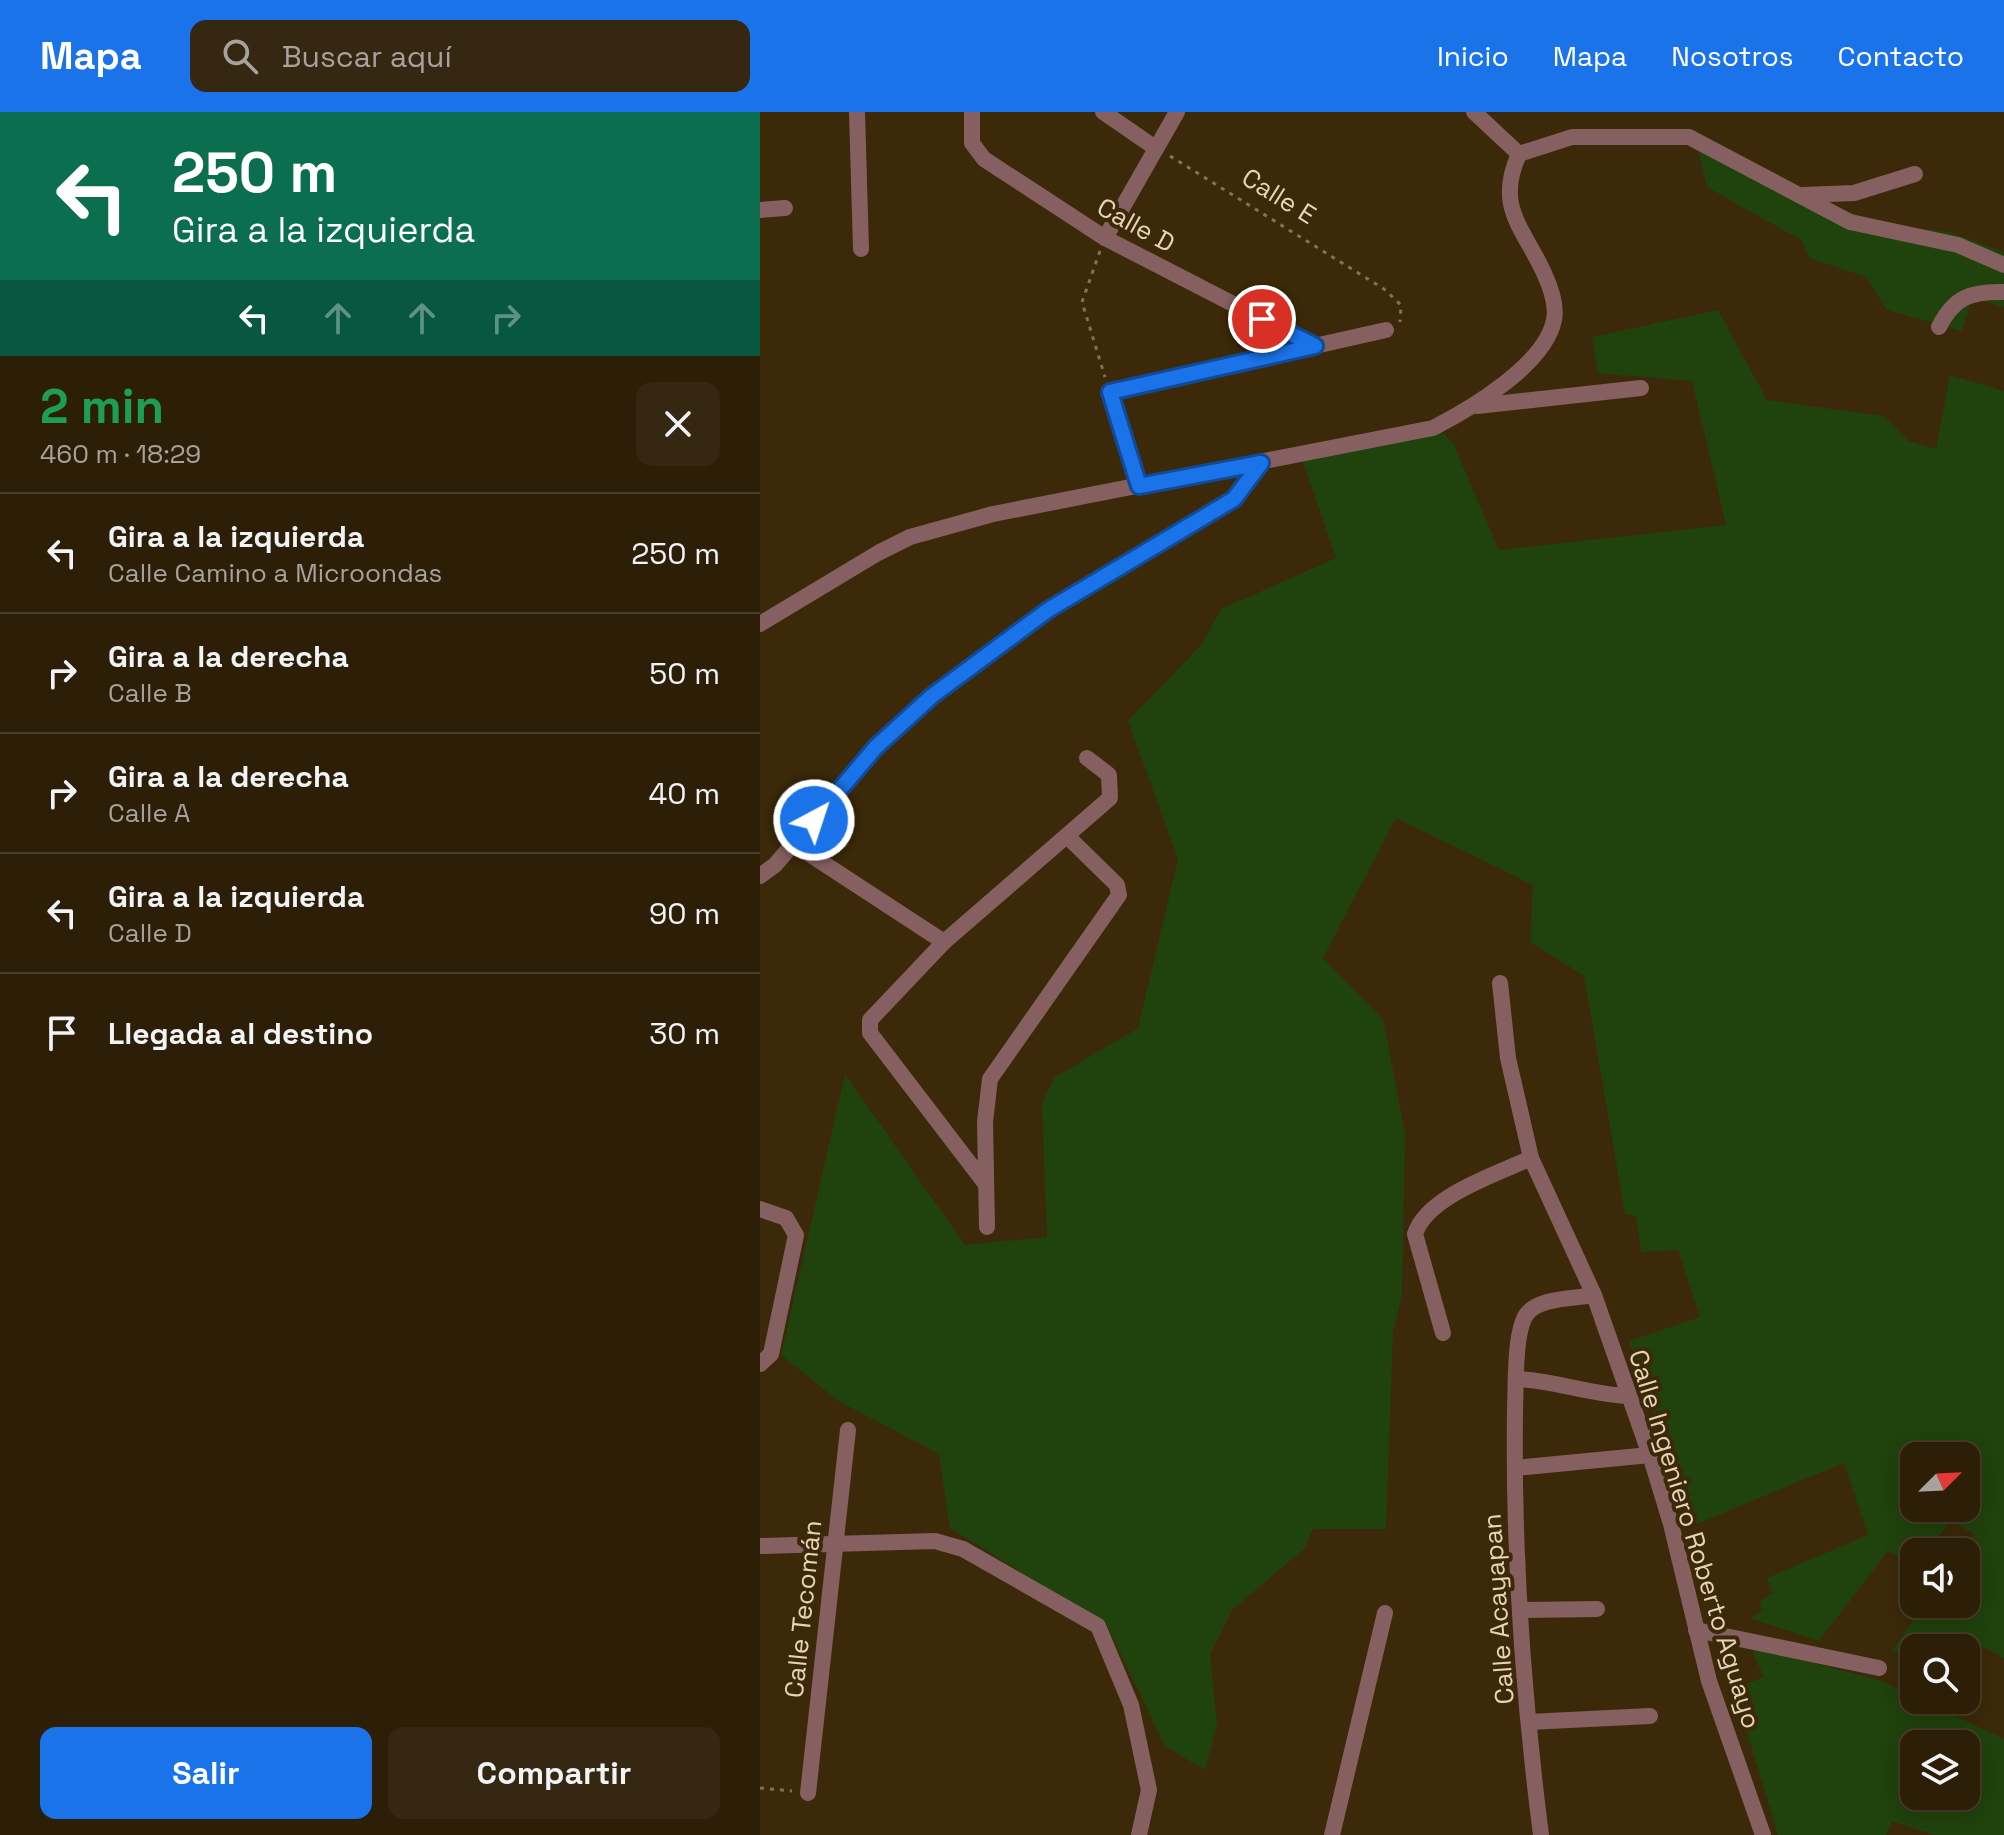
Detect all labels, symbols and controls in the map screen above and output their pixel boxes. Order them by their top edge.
search box [190,20,750,92]
text: Mapa [40,32,142,80]
icon: search [218,34,262,78]
text: Buscar aquí [282,37,452,76]
text: Inicio [1437,38,1509,74]
text: Mapa [1553,38,1627,74]
text: Nosotros [1671,38,1794,74]
text: Contacto [1838,38,1964,74]
text: 250 m [172,137,337,208]
icon: left [40,144,144,248]
street label: Calle E [1236,160,1322,232]
street label: Calle D [1091,190,1181,260]
text: Gira a la izquierda [172,207,475,253]
pin [1228,285,1296,353]
icon: left [232,296,276,340]
icon: ahead [316,296,360,340]
icon: ahead [400,296,444,340]
icon: right [484,296,528,340]
icon: arrive [1240,297,1284,341]
text: 2 min [40,376,164,437]
button: close [636,382,720,466]
text: 460 m · 18:29 [40,437,201,471]
text: Gira a la izquierda [108,517,364,556]
icon: left [40,531,84,575]
text: 250 m [631,534,720,573]
text: Calle Camino a Microondas [108,556,442,590]
text: Gira a la derecha [108,637,349,676]
icon: right [40,651,84,695]
text: 50 m [649,654,720,693]
text: Calle B [108,676,192,710]
text: Gira a la derecha [108,757,349,796]
icon: right [40,771,84,815]
text: 40 m [649,774,720,813]
position arrow [772,778,856,862]
text: Calle A [108,796,191,830]
text: Gira a la izquierda [108,877,364,916]
icon: left [40,891,84,935]
text: 90 m [649,894,720,933]
text: Calle D [108,916,192,950]
icon: arrive [40,1011,84,1055]
text: Llegada al destino [108,1014,373,1053]
text: 30 m [649,1014,720,1053]
street label: Calle Ingeniero Roberto Aguayo [1621,1345,1769,1733]
north arrow [1900,1442,1980,1522]
map controls [1900,1442,1980,1810]
street label: Calle Acayapan [1474,1512,1522,1706]
street label: Calle Tecomán [777,1518,829,1700]
button: sound [1900,1538,1980,1618]
button: search [1900,1634,1980,1714]
button: Salir [40,1727,372,1819]
button: Compartir [388,1727,720,1819]
button: layers [1900,1730,1980,1810]

